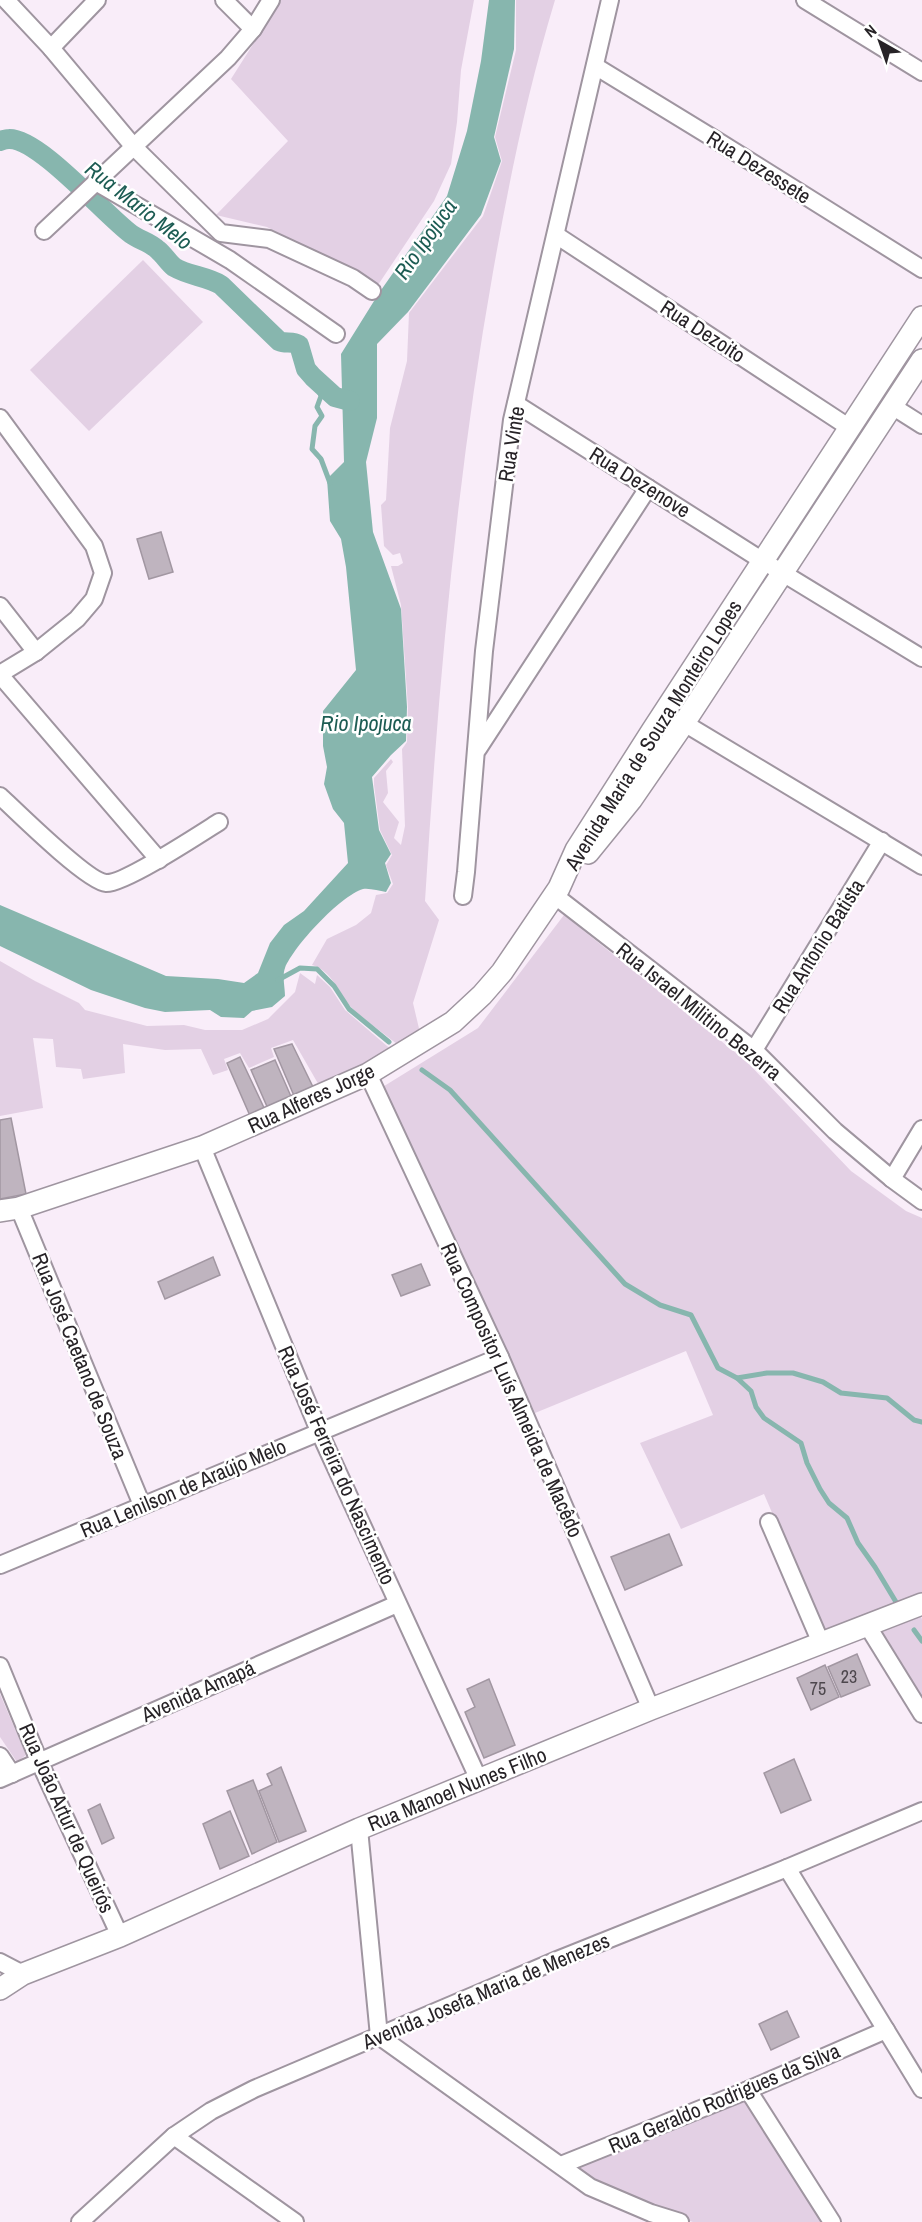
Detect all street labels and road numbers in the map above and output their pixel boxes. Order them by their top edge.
street label: Rua Dezessete [701,124,817,210]
street label: Rua Dezoito [655,293,751,369]
street label: Rua Vinte [491,404,531,484]
street label: Rua Dezenove [584,440,696,524]
street label: Avenida Maria de Souza Monteiro Lopes [557,594,748,877]
street label: Rua Antonio Batista [765,873,871,1019]
street label: Rua Israel Militino Bezerra [610,935,788,1087]
street label: Rua Alferes Jorge [243,1056,379,1140]
street label: Rua Compositor Luís Almeida de Macêdo [434,1238,590,1542]
street label: Rua José Caetano de Souza [25,1248,135,1464]
street label: Rua José Ferreira do Nascimento [271,1341,403,1589]
street label: Rua Lenilson de Araújo Melo [76,1431,290,1545]
street label: Avenida Amapá [136,1653,260,1729]
street label: Rua João Artur de Queirós [12,1719,122,1917]
street label: Rua Manoel Nunes Filho [363,1740,551,1838]
street label: Avenida Josefa Maria de Menezes [357,1926,614,2057]
street label: Rua Geraldo Rodrigues da Silva [604,2036,845,2160]

